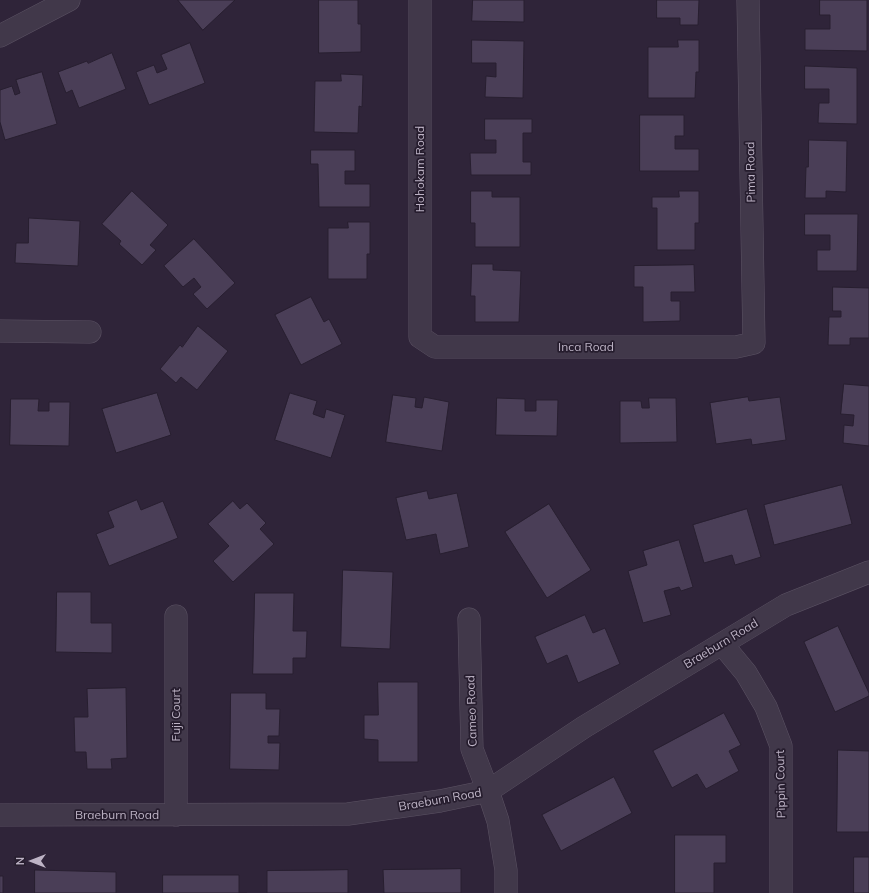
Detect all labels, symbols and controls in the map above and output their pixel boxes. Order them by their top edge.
street label: Hohokam Road [413,126,427,212]
street label: Pima Road [743,141,759,203]
street label: Inca Road [558,340,614,354]
street label: Braeburn Road [681,616,761,672]
street label: Cameo Road [464,675,480,747]
street label: Fuji Court [169,689,183,741]
street label: Pippin Court [773,750,789,818]
street label: Braeburn Road [397,786,483,814]
street label: Braeburn Road [75,808,159,822]
north arrow [12,841,52,881]
text: N [13,857,27,865]

